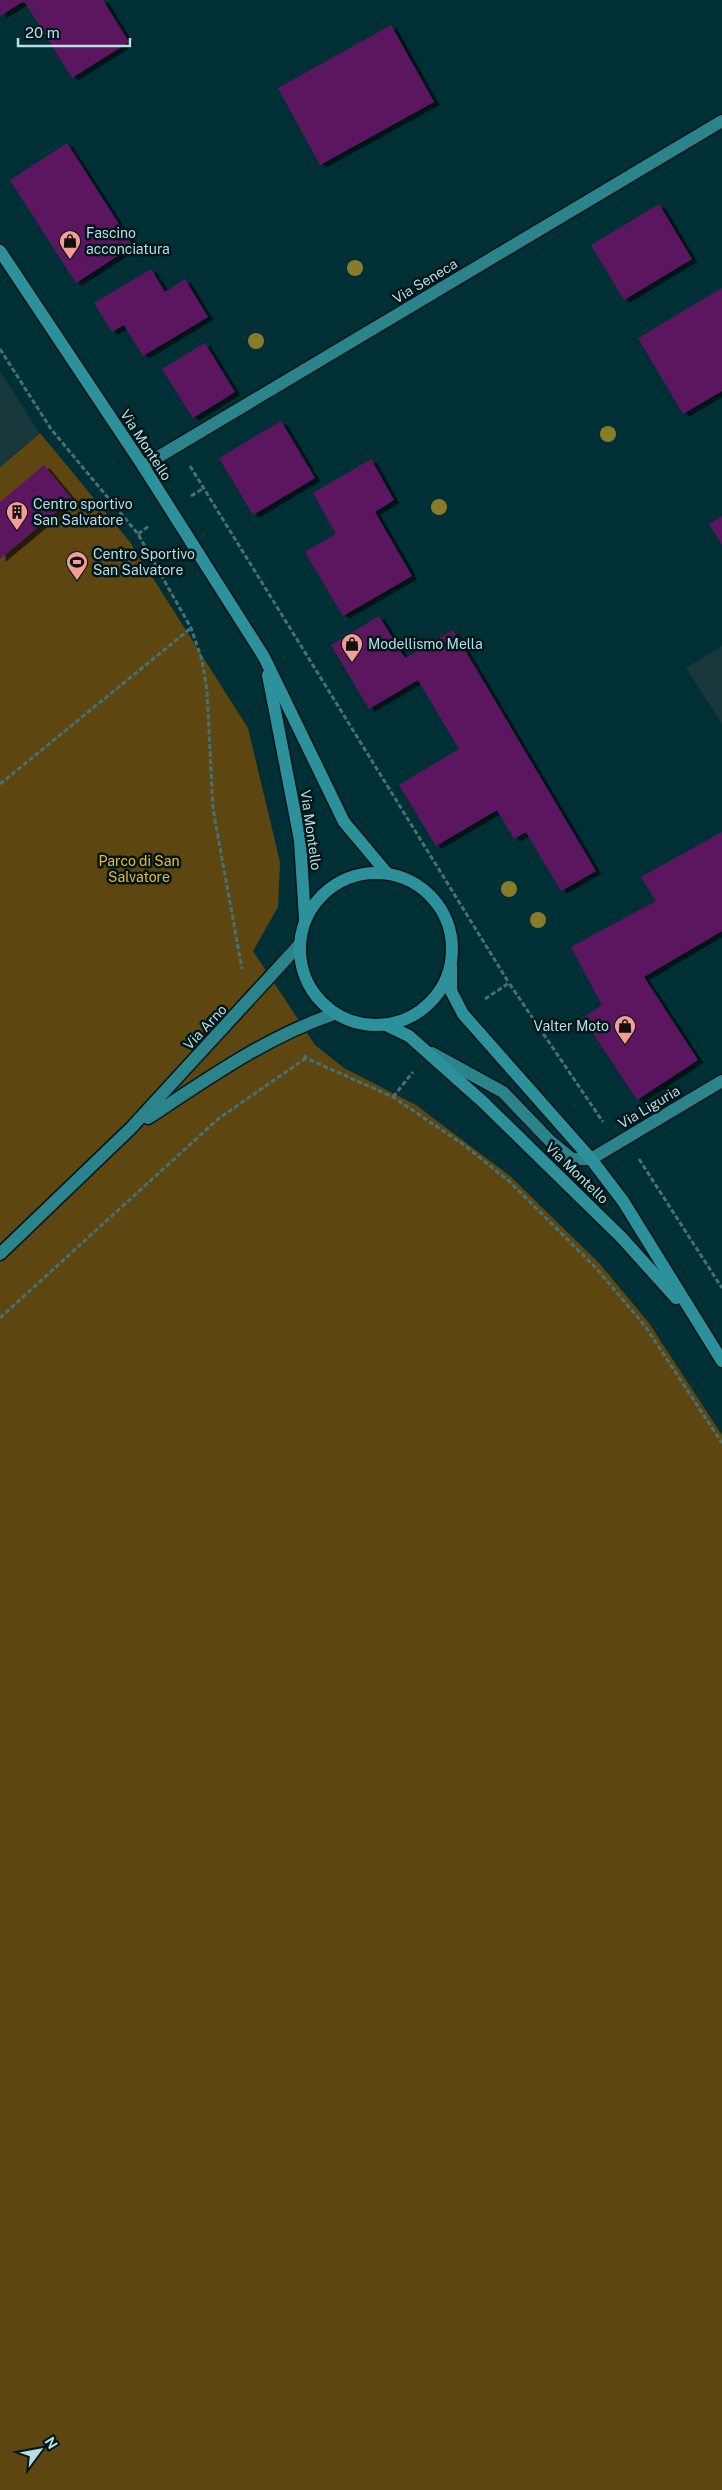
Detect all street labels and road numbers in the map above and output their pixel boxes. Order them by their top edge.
street label: Via Seneca [390,255,460,307]
street label: Via Montello [117,407,175,483]
street label: Via Montello [297,789,325,871]
street label: Via Arno [180,1001,230,1053]
street label: Via Liguria [615,1082,683,1132]
street label: Via Montello [542,1139,612,1207]

